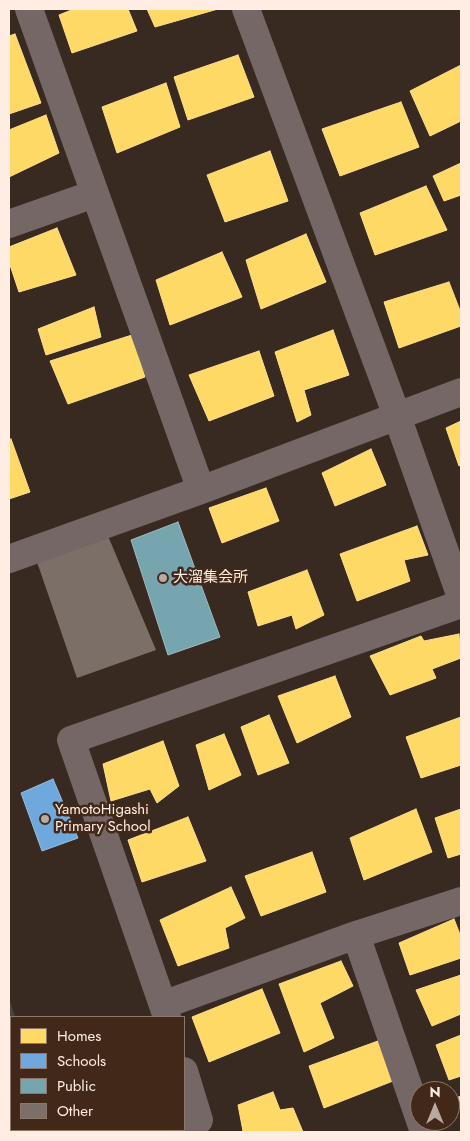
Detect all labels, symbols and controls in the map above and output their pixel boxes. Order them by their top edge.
place label: 大溜集会所 [173,569,248,587]
marker: 大溜集会所 [157,572,169,584]
place label: YamotoHigashi Primary School [55,801,151,836]
marker: YamotoHigashi Primary School [39,813,51,825]
legend [10,1016,185,1131]
text: Homes [57,1025,101,1047]
text: Schools [57,1050,106,1072]
text: Public [57,1075,96,1097]
north arrow [410,1081,460,1131]
text: N [429,1082,441,1102]
text: Other [57,1100,93,1122]

